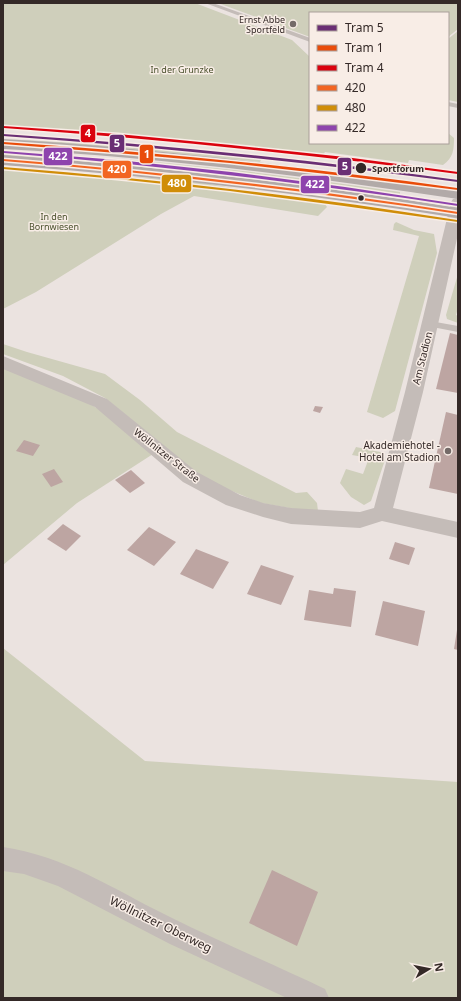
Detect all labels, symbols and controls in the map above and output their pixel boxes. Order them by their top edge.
legend [309,12,449,144]
place label: Ernst Abbe Sportfeld [239,13,285,36]
marker: Ernst Abbe Sportfeld [288,19,298,29]
text: Tram 5 [345,19,384,36]
text: Tram 1 [345,39,384,56]
text: Tram 4 [345,59,384,76]
park label: In der Grunzke [150,63,214,76]
text: 420 [345,79,366,96]
text: 480 [345,99,366,116]
text: 422 [345,119,366,136]
line badge: 4 [80,124,96,143]
text: 4 [85,125,92,140]
line badge: 5 [109,134,125,153]
text: 5 [114,135,120,150]
line badge: 1 [139,144,154,164]
text: 1 [144,146,150,161]
line badge: 422 [43,147,73,166]
text: 422 [49,148,67,163]
line badge: 5 [337,157,352,176]
text: 5 [342,158,348,173]
line badge: 420 [102,160,132,179]
text: 420 [108,161,126,176]
marker: Sportforum [354,161,368,175]
place label: Sportforum [372,162,424,175]
line badge: 480 [161,174,192,193]
text: 480 [168,175,186,190]
line badge: 422 [300,175,330,194]
text: 422 [306,176,324,191]
unlabelled marker [356,193,366,203]
park label: In den Bornwiesen [29,210,79,233]
street label: Am Stadion [409,330,435,386]
street label: Wöllnitzer Straße [131,425,203,485]
place label: Akademiehotel - Hotel am Stadion [359,438,440,464]
marker: Akademiehotel - Hotel am Stadion [443,446,453,456]
street label: Wöllnitzer Oberweg [107,892,215,956]
north arrow [409,949,449,989]
text: N [431,961,448,973]

